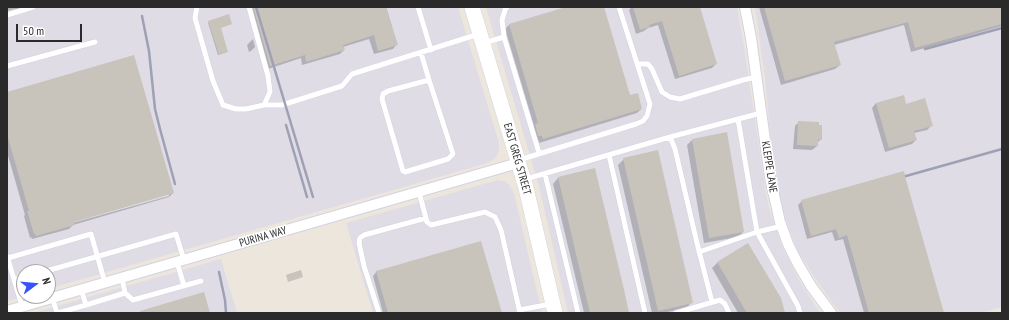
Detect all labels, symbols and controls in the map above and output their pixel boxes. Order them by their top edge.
scale bar [18,16,84,42]
text: 50 m [23,23,44,38]
street label: EAST GREG STREET [500,121,534,197]
street label: KLEPPE LANE [758,140,780,194]
street label: PURINA WAY [238,224,288,250]
north arrow [16,264,56,304]
text: N [39,276,54,286]

